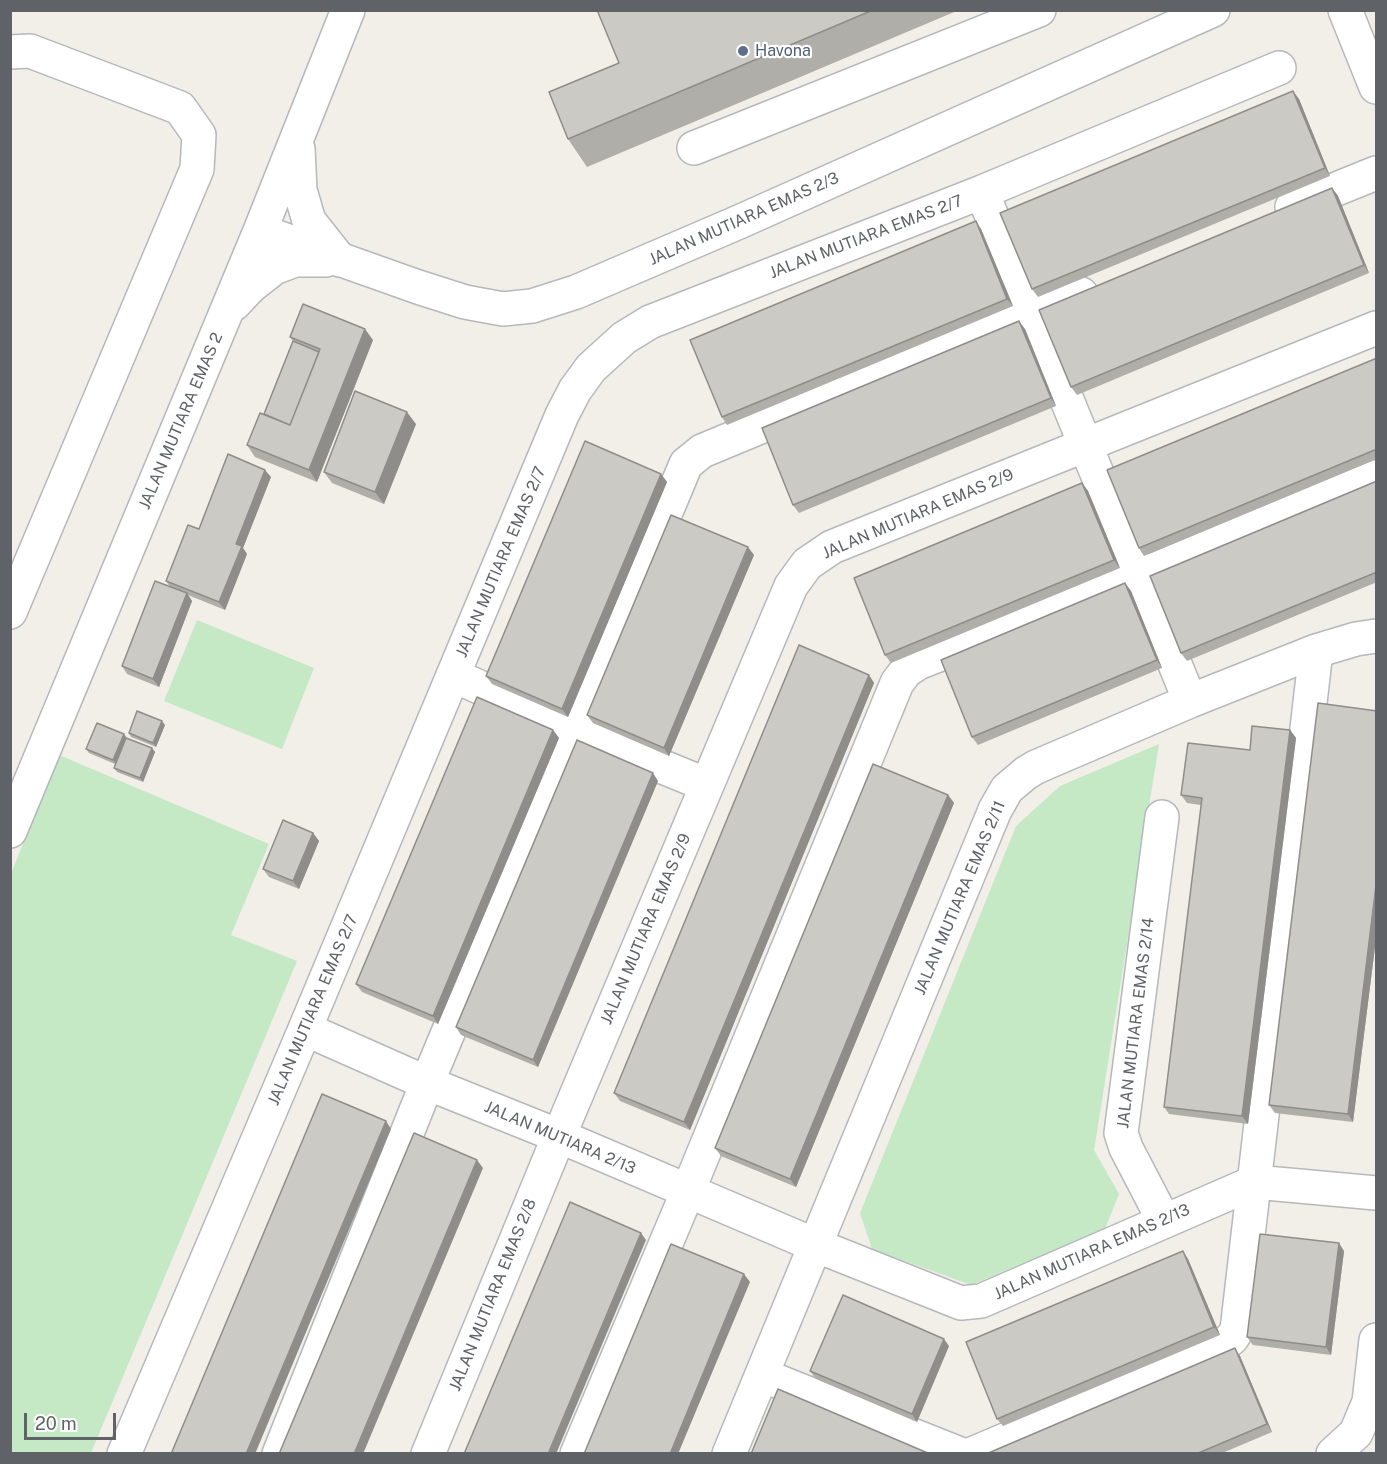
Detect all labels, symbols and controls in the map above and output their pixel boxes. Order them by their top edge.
place label: Havona [755,41,811,61]
marker: Havona [736,44,750,58]
street label: JALAN MUTIARA EMAS 2/3 [646,168,842,270]
street label: JALAN MUTIARA EMAS 2/7 [767,191,965,283]
street label: JALAN MUTIARA EMAS 2 [135,330,227,512]
street label: JALAN MUTIARA EMAS 2/7 [452,464,550,660]
street label: JALAN MUTIARA EMAS 2/9 [820,465,1016,563]
street label: JALAN MUTIARA EMAS 2/11 [910,798,1010,998]
street label: JALAN MUTIARA EMAS 2/9 [597,831,695,1027]
street label: JALAN MUTIARA EMAS 2/7 [264,912,362,1108]
street label: JALAN MUTIARA EMAS 2/14 [1114,916,1158,1130]
street label: JALAN MUTIARA 2/13 [482,1097,638,1179]
street label: JALAN MUTIARA EMAS 2/8 [446,1196,540,1394]
street label: JALAN MUTIARA EMAS 2/13 [991,1200,1193,1304]
scale bar [27,1401,118,1439]
text: 20 m [35,1413,77,1434]

